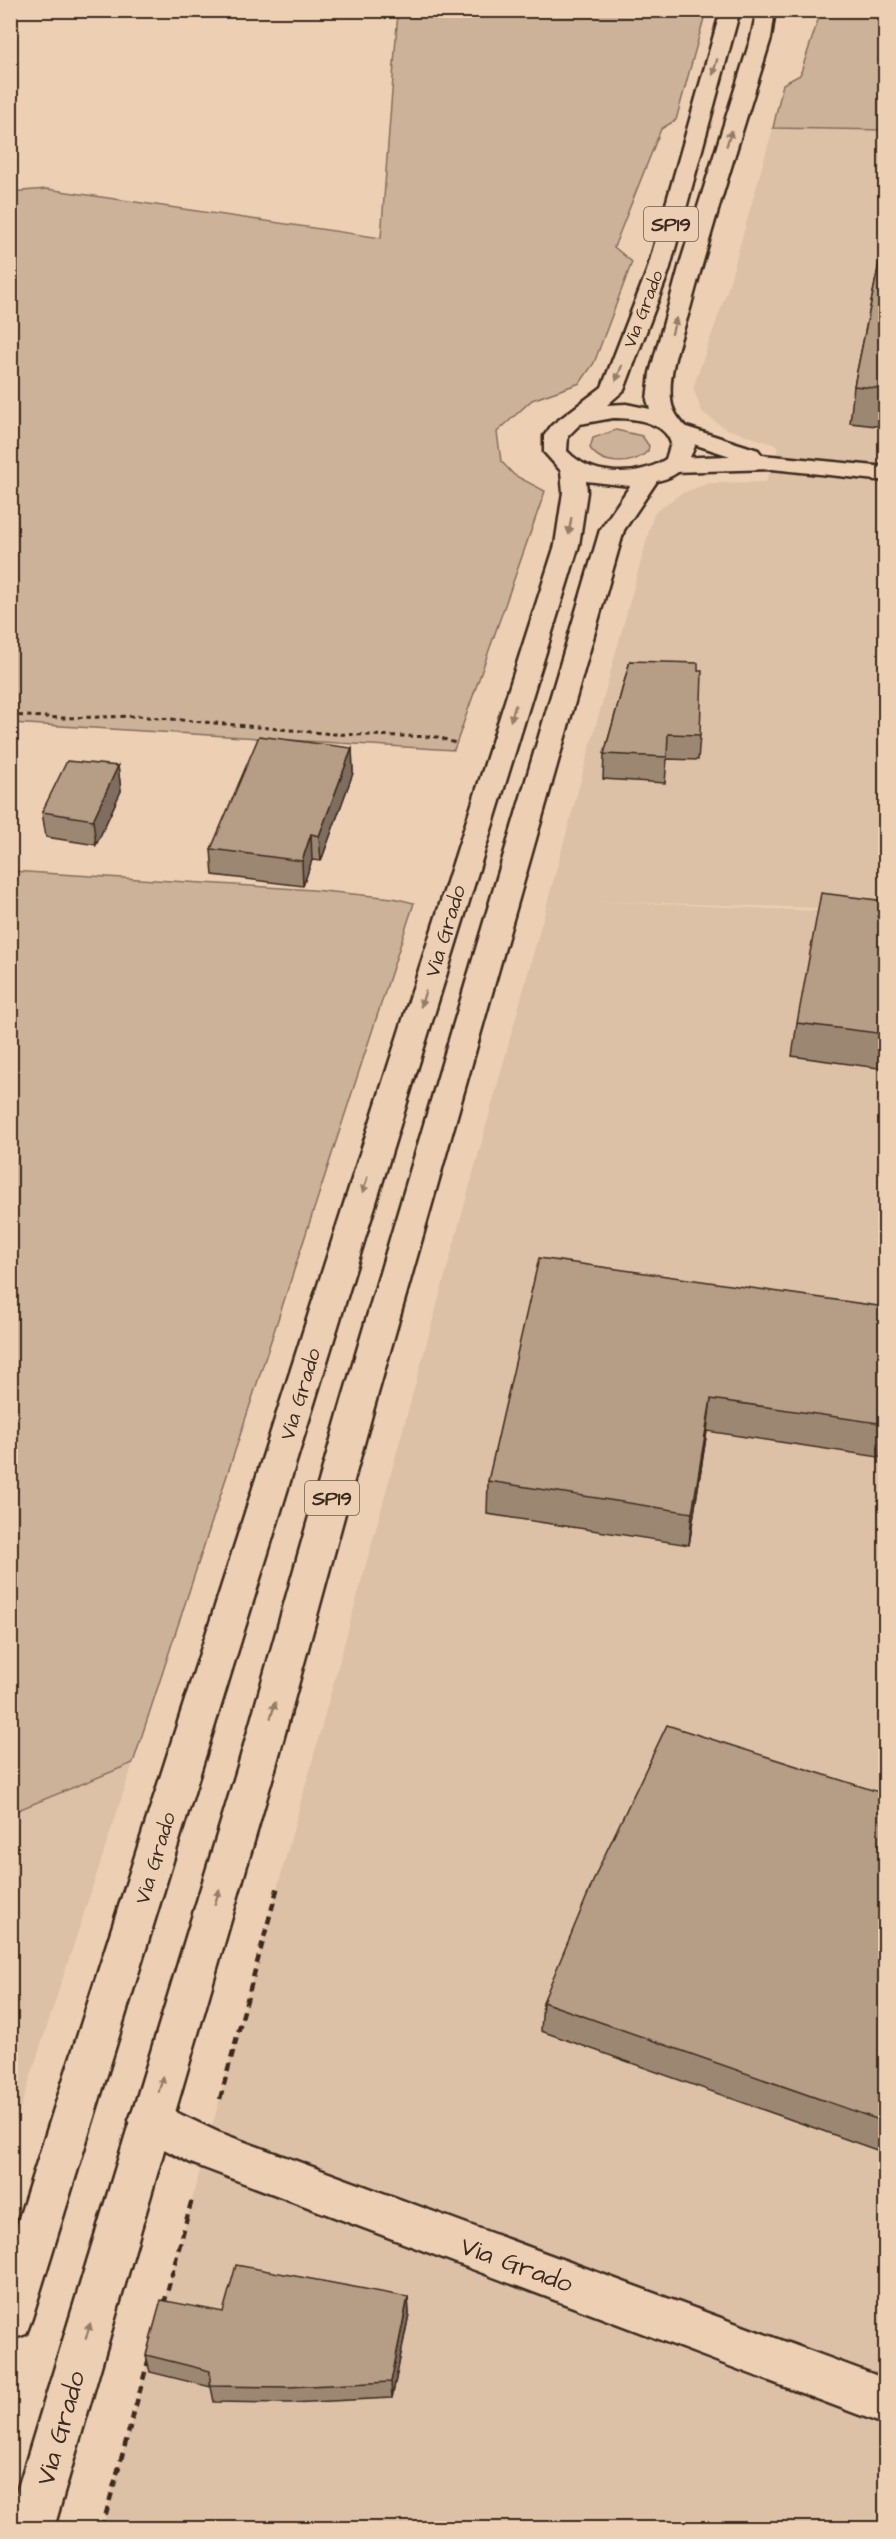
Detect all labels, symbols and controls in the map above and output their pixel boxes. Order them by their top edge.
one-way arrow [710,58,719,76]
one-way arrow [725,129,734,147]
road number: SP19 [644,207,698,241]
street label: Via Grado [617,267,670,352]
one-way arrow [670,316,680,335]
one-way arrow [614,364,624,382]
one-way arrow [565,517,574,536]
one-way arrow [508,704,517,722]
street label: Via Grado [418,881,473,981]
one-way arrow [418,990,428,1008]
one-way arrow [360,1176,369,1194]
street label: Via Grado [273,1344,328,1444]
road number: SP19 [305,1481,359,1515]
one-way arrow [268,1701,278,1719]
street label: Via Grado [128,1808,183,1908]
one-way arrow [213,1888,222,1906]
one-way arrow [157,2075,166,2093]
street label: Via Grado [455,2228,578,2302]
one-way arrow [84,2322,93,2340]
street label: Via Grado [27,2367,95,2490]

